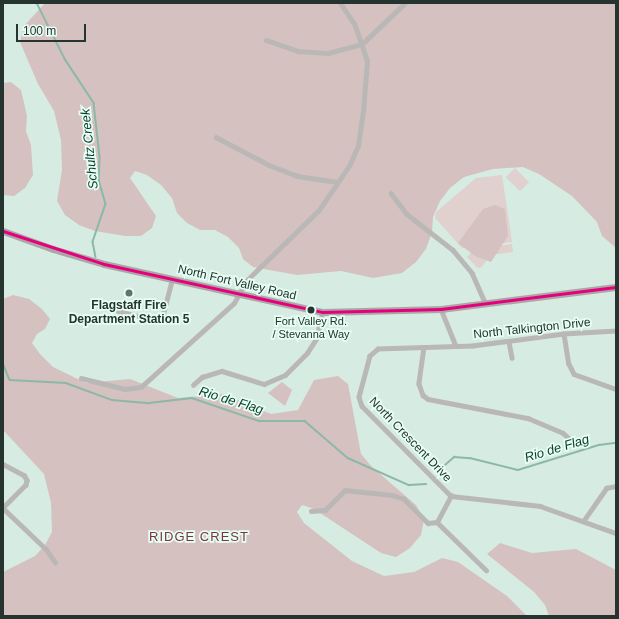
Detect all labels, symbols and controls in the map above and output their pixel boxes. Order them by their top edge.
scale bar [18,16,88,42]
text: 100 m [23,24,56,38]
water label: Schultz Creek [78,108,102,190]
street label: North Fort Valley Road [176,262,298,304]
marker: Flagstaff Fire Department Station 5 [124,288,134,298]
place label: Flagstaff Fire Department Station 5 [69,299,189,327]
marker: Fort Valley Rd. / Stevanna Way [306,305,316,315]
place label: Fort Valley Rd. / Stevanna Way [272,315,350,341]
street label: North Talkington Drive [473,316,591,342]
water label: Rio de Flag [197,384,265,418]
street label: North Crescent Drive [366,395,454,485]
water label: Rio de Flag [523,432,591,466]
district label: RIDGE CREST [149,529,249,545]

